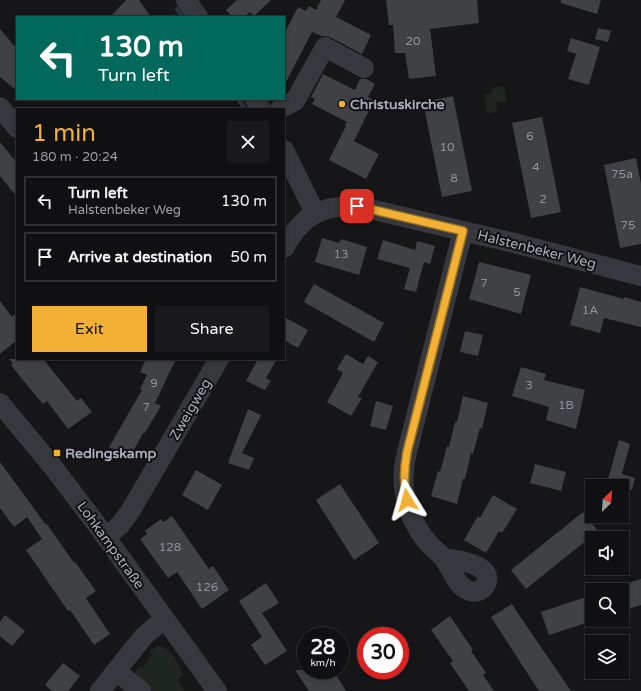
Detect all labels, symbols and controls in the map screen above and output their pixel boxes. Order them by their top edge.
text: 130 m [98,30,184,64]
icon: left [32,32,84,84]
house number: 20 [405,34,421,48]
text: Turn left [98,64,170,86]
place label: Christuskirche [350,96,445,113]
marker: Christuskirche [337,99,347,109]
text: 1 min [32,119,96,148]
button: close [227,121,269,163]
house number: 6 [526,129,534,143]
house number: 10 [439,140,455,154]
text: 180 m · 20:24 [32,149,118,165]
house number: 4 [532,160,540,174]
house number: 75a [611,167,633,181]
house number: 8 [450,171,458,185]
text: Turn left [68,184,128,202]
pin [340,189,374,223]
icon: left [34,190,56,212]
text: 130 m [221,192,267,210]
house number: 2 [539,192,547,206]
icon: arrive [346,195,368,217]
text: Halstenbeker Weg [68,202,181,218]
house number: 75 [620,218,636,232]
street label: Halstenbeker Weg [476,227,598,272]
icon: arrive [34,246,56,268]
house number: 13 [333,247,349,261]
text: Arrive at destination [68,248,212,266]
text: 50 m [230,248,267,266]
house number: 7 [480,276,488,290]
house number: 5 [513,285,521,299]
house number: 1A [582,303,598,317]
button: Exit [32,306,147,352]
button: Share [155,306,269,352]
house number: 9 [150,376,158,390]
street label: Zweigweg [166,376,215,443]
house number: 3 [525,378,533,392]
house number: 1B [558,398,574,412]
house number: 7 [142,400,150,414]
place label: Redingskamp [65,445,157,462]
marker: Redingskamp [52,448,62,458]
position arrow [386,479,428,521]
north arrow [585,479,629,523]
map controls [585,479,629,679]
street label: Lohkampstraße [73,498,148,592]
button: sound [585,531,629,575]
house number: 128 [159,540,181,554]
house number: 126 [196,580,218,594]
button: search [585,583,629,627]
speed limit sign: 30 [357,627,409,679]
button: layers [585,635,629,679]
text: 28 [310,636,336,660]
text: km/h [310,657,336,669]

